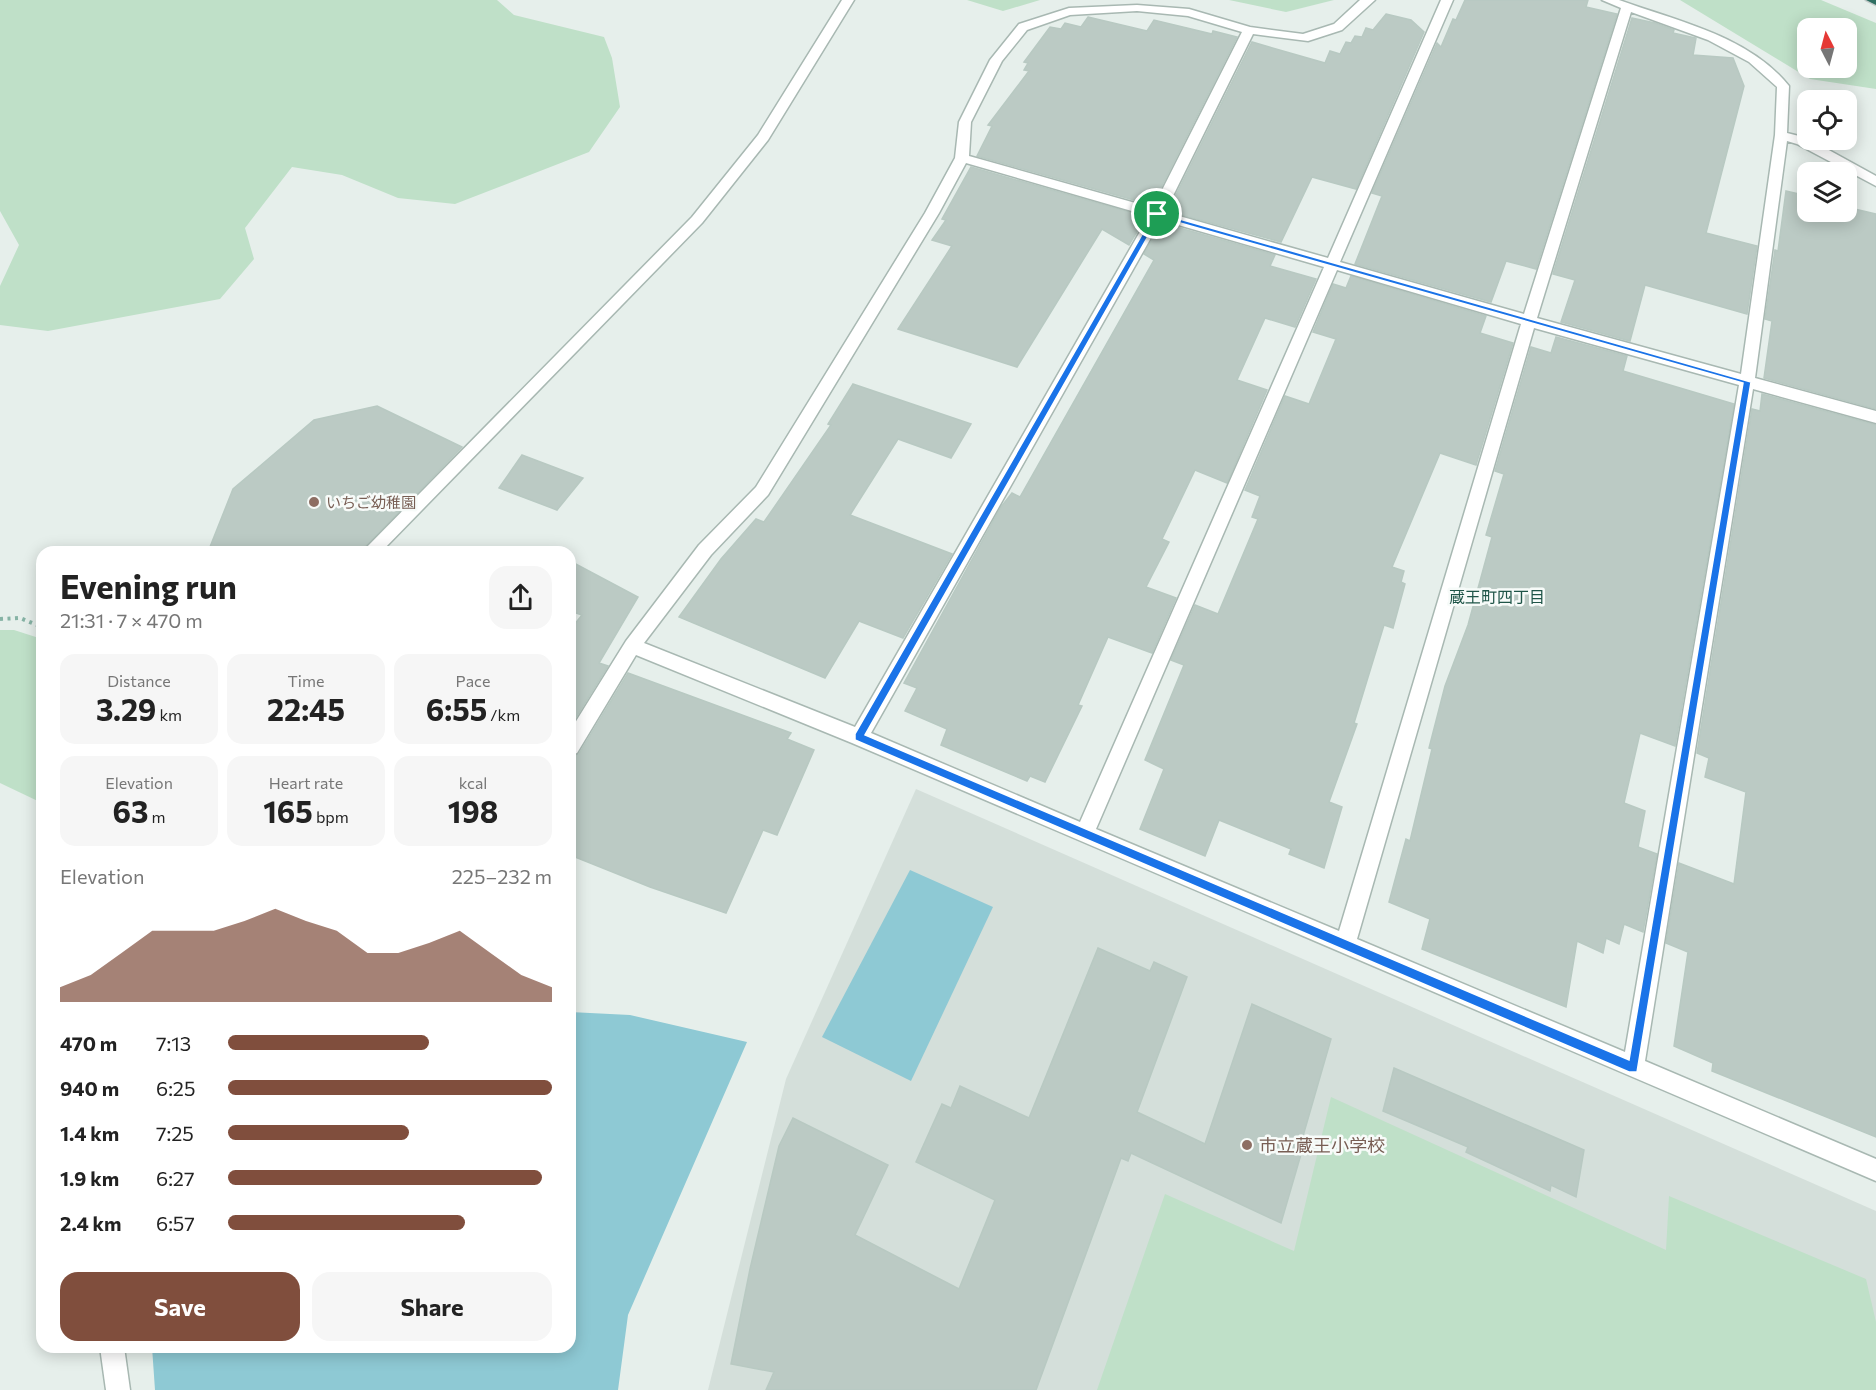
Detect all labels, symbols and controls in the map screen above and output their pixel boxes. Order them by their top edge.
north arrow [1797,18,1857,78]
map controls [1797,18,1857,222]
button: locate [1797,90,1857,150]
button: layers [1797,162,1857,222]
pin [1131,188,1182,239]
icon: arrive [1140,197,1173,230]
place label: いちご幼稚園 [326,493,416,511]
marker: いちご幼稚園 [307,495,321,509]
text: Evening run [60,565,237,606]
button: share [489,566,552,629]
district label: 蔵王町四丁目 [1449,587,1545,606]
text: 21:31 · 7 × 470 m [60,608,203,632]
text: Distance [107,671,171,690]
text: Time [288,671,324,690]
text: Pace [456,671,490,690]
text: 3.29 [96,690,156,727]
text: 22:45 [267,690,345,727]
text: 6:55 [426,690,487,727]
text: km [156,705,182,724]
text: /km [487,705,520,724]
text: Elevation [105,773,173,792]
text: Heart rate [269,773,343,792]
text: kcal [459,773,487,792]
text: 63 [113,792,148,829]
text: 165 [263,792,313,829]
text: 198 [448,792,498,829]
text: m [148,807,165,826]
text: bpm [313,807,349,826]
text: Elevation [60,864,145,888]
text: 225–232 m [452,864,552,888]
text: 470 m [60,1031,117,1055]
text: 7:13 [156,1031,191,1055]
text: 940 m [60,1076,119,1100]
text: 6:25 [156,1076,195,1100]
text: 1.4 km [60,1121,119,1145]
text: 7:25 [156,1121,194,1145]
place label: 市立蔵王小学校 [1259,1134,1385,1156]
marker: 市立蔵王小学校 [1240,1138,1254,1152]
text: 1.9 km [60,1166,119,1190]
text: 6:27 [156,1166,194,1190]
text: 2.4 km [60,1211,122,1235]
text: 6:57 [156,1211,195,1235]
button: Save [60,1272,300,1341]
button: Share [312,1272,552,1341]

